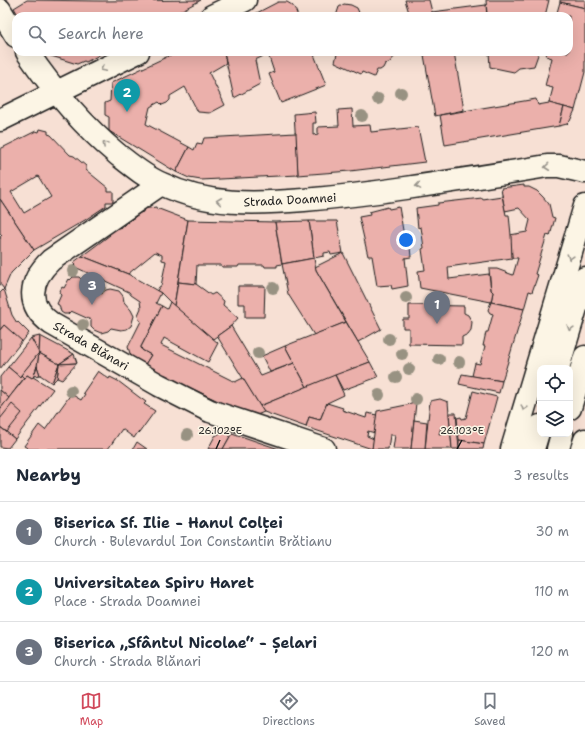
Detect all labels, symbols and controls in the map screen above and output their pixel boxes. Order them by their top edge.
search box [12,12,573,56]
icon: search [26,23,48,45]
text: Search here [58,24,144,44]
one-way arrow [100,64,107,72]
pin: 2 [114,79,140,112]
one-way arrow [103,141,110,148]
one-way arrow [544,162,550,171]
one-way arrow [415,181,421,190]
street label: Strada Doamnei [243,190,337,210]
one-way arrow [216,197,223,206]
your location [396,230,416,250]
one-way arrow [566,253,575,260]
pin: 3 [79,272,105,305]
pin: 1 [424,291,450,324]
street label: Strada Blănari [50,318,132,374]
one-way arrow [566,325,575,332]
map controls [537,365,573,437]
button: locate [537,365,573,401]
button: layers [537,401,573,437]
one-way arrow [520,404,529,411]
text: 26.102°E [198,424,242,437]
text: 26.103°E [440,424,484,437]
text: Nearby [16,464,81,486]
text: 3 results [513,467,569,484]
text: Biserica Sf. Ilie - Hanul Colței [54,513,283,533]
text: 1 [26,523,32,540]
text: 30 m [535,523,569,540]
text: Church · Bulevardul Ion Constantin Brătianu [54,533,332,550]
text: Universitatea Spiru Haret [54,573,254,593]
text: 2 [24,583,34,600]
text: 110 m [534,583,569,600]
text: Place · Strada Doamnei [54,593,201,610]
text: Biserica „Sfântul Nicolae“ - Șelari [54,633,317,653]
text: 3 [24,643,34,660]
text: 120 m [531,643,569,660]
text: Church · Strada Blănari [54,653,201,670]
tab: Map [80,690,103,729]
tab: Directions [262,690,315,729]
tab: Saved [474,690,505,729]

